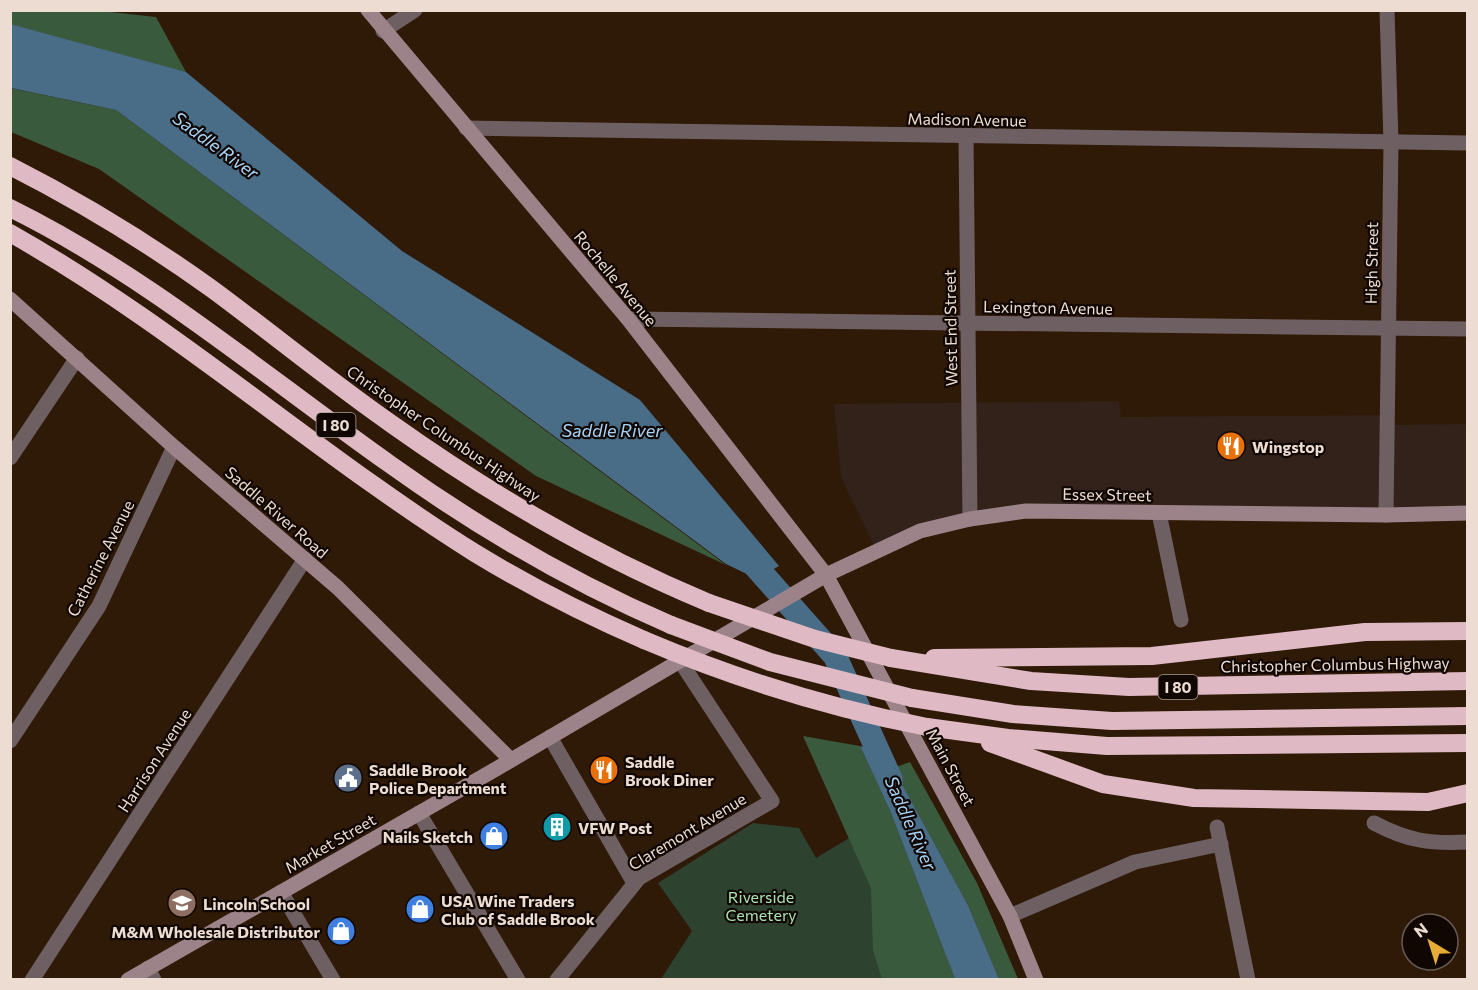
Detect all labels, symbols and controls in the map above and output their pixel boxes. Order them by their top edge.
water label: Saddle River [169,107,264,184]
street label: Madison Avenue [907,108,1027,130]
street label: High Street [1361,221,1381,304]
street label: Rochelle Avenue [571,227,661,329]
street label: West End Street [939,269,961,387]
street label: Lexington Avenue [983,296,1113,318]
street label: Christopher Columbus Highway [344,361,544,505]
road number: I 80 [316,413,356,437]
water label: Saddle River [562,419,663,441]
restaurant icon: Wingstop [1215,430,1247,462]
place label: Wingstop [1252,437,1324,456]
street label: Saddle River Road [222,462,332,562]
street label: Essex Street [1062,484,1152,504]
street label: Catherine Avenue [62,497,138,619]
street label: Christopher Columbus Highway [1220,652,1450,676]
road number: I 80 [1158,675,1198,699]
street label: Harrison Avenue [113,705,195,815]
street label: Main Street [923,725,980,809]
place label: Saddle Brook Diner [625,752,714,789]
restaurant icon: Saddle Brook Diner [588,754,620,786]
place label: Saddle Brook Police Department [369,760,507,797]
public building icon: Saddle Brook Police Department [332,762,364,794]
water label: Saddle River [880,773,942,874]
street label: Claremont Avenue [625,788,749,874]
street label: Market Street [281,809,379,877]
building icon: VFW Post [541,811,573,843]
place label: VFW Post [578,818,652,837]
shop icon: Nails Sketch [478,820,510,852]
place label: Nails Sketch [383,827,473,846]
school or university icon: Lincoln School [166,887,198,919]
park label: Riverside Cemetery [725,887,797,924]
place label: USA Wine Traders Club of Saddle Brook [441,891,596,928]
shop icon: USA Wine Traders Club of Saddle Brook [404,893,436,925]
place label: Lincoln School [203,894,310,913]
north arrow [1400,912,1460,972]
shop icon: M&M Wholesale Distributor [325,915,357,947]
text: N [1410,919,1431,941]
place label: M&M Wholesale Distributor [111,922,320,941]

